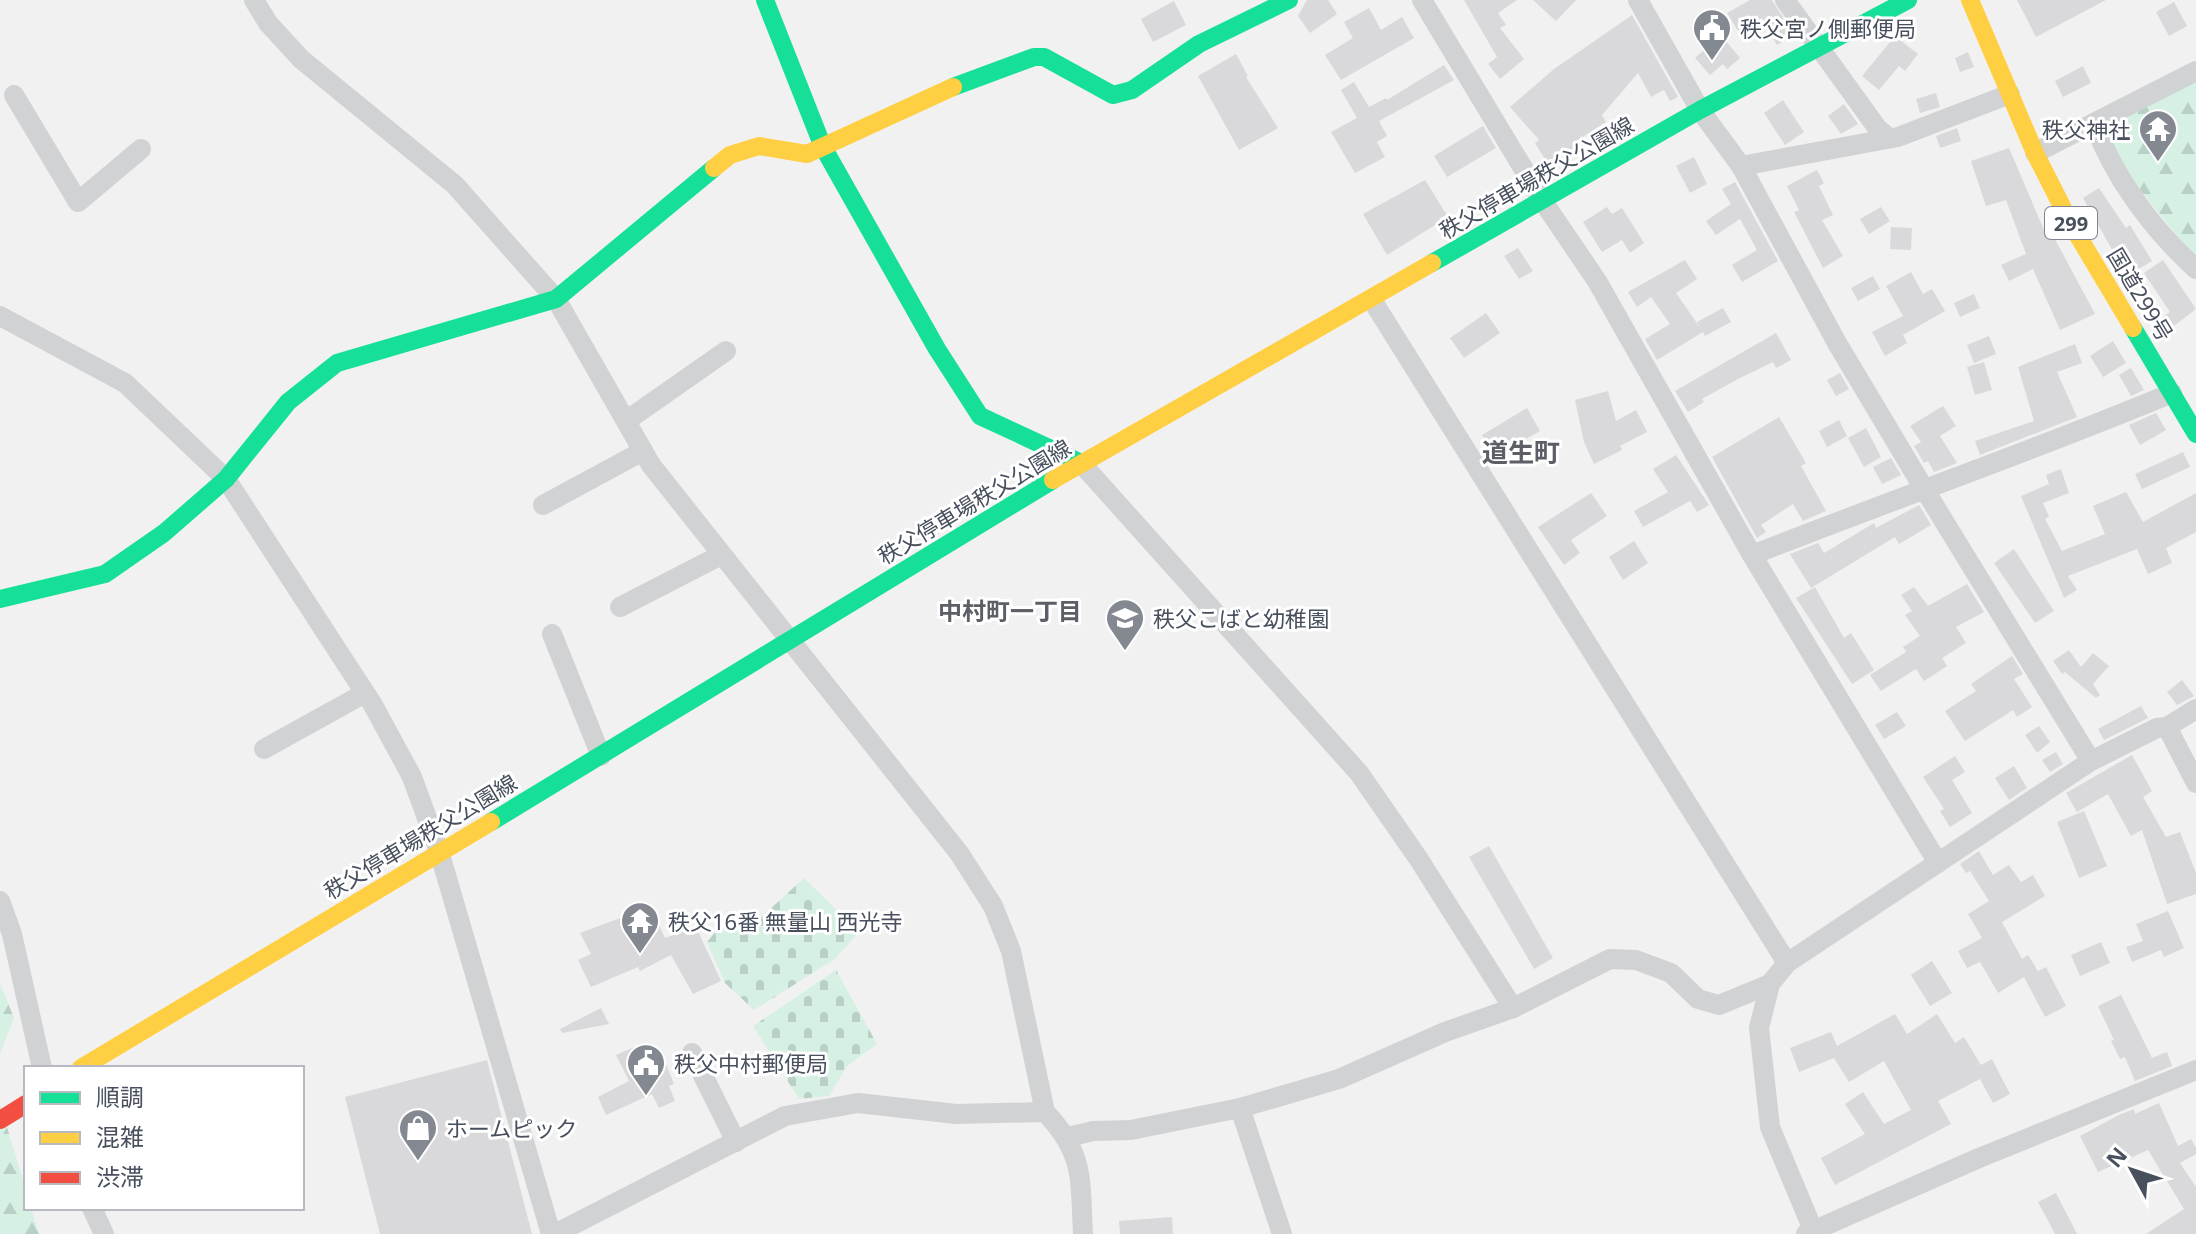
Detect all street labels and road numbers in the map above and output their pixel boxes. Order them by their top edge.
street label: 秩父停車場秩父公園線 [1433,109,1639,245]
road number: 299 [2045,207,2097,239]
street label: 国道299号 [2101,242,2181,346]
street label: 秩父停車場秩父公園線 [872,431,1076,571]
street label: 秩父停車場秩父公園線 [318,766,522,906]

